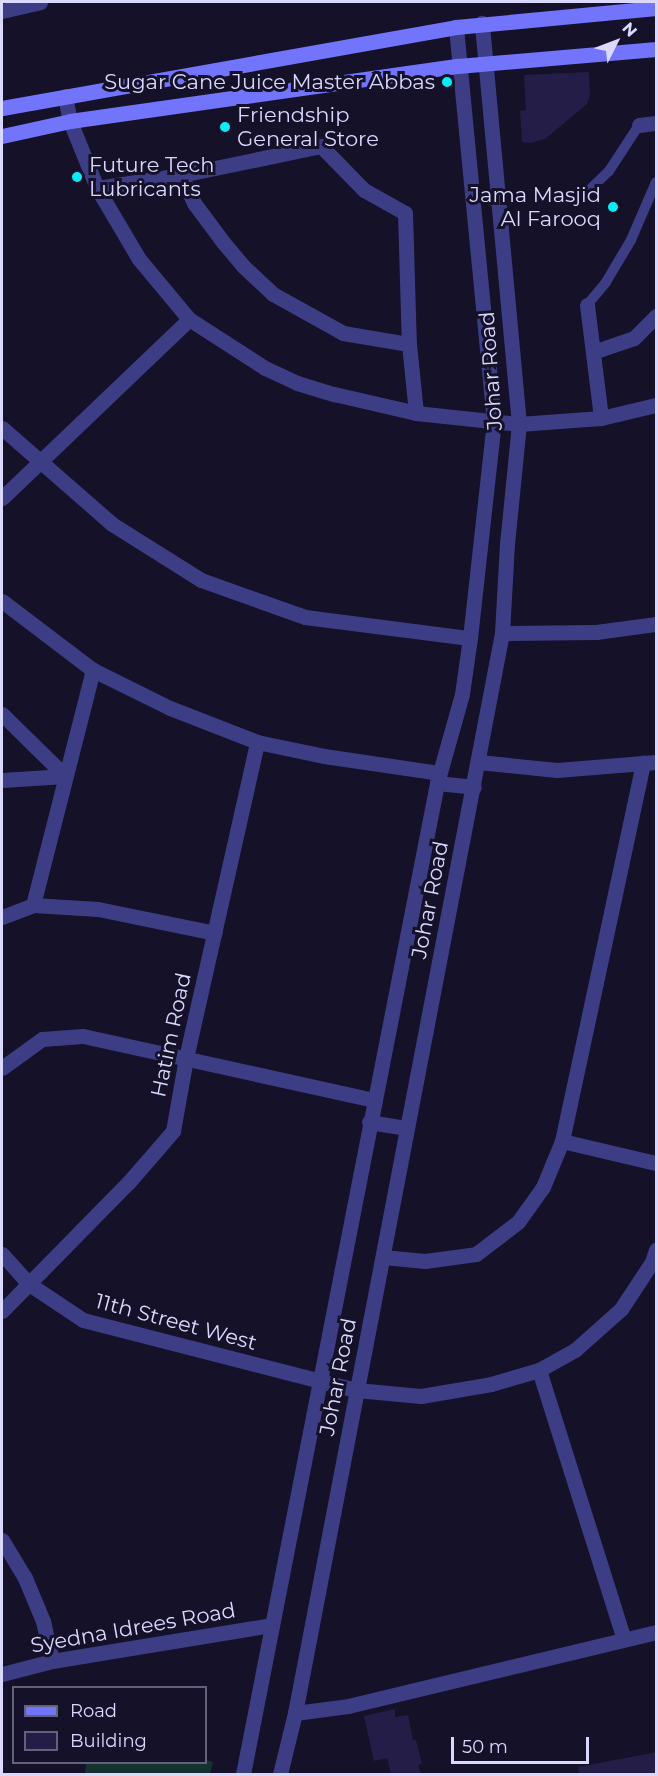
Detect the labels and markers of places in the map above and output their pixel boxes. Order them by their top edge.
place label: Sugar Cane Juice Master Abbas [104,69,435,95]
marker: Sugar Cane Juice Master Abbas [440,75,454,89]
place label: Friendship General Store [237,102,379,152]
marker: Friendship General Store [218,120,232,134]
place label: Future Tech Lubricants [89,152,214,202]
marker: Future Tech Lubricants [70,170,84,184]
place label: Jama Masjid Al Farooq [470,182,601,232]
marker: Jama Masjid Al Farooq [606,200,620,214]

